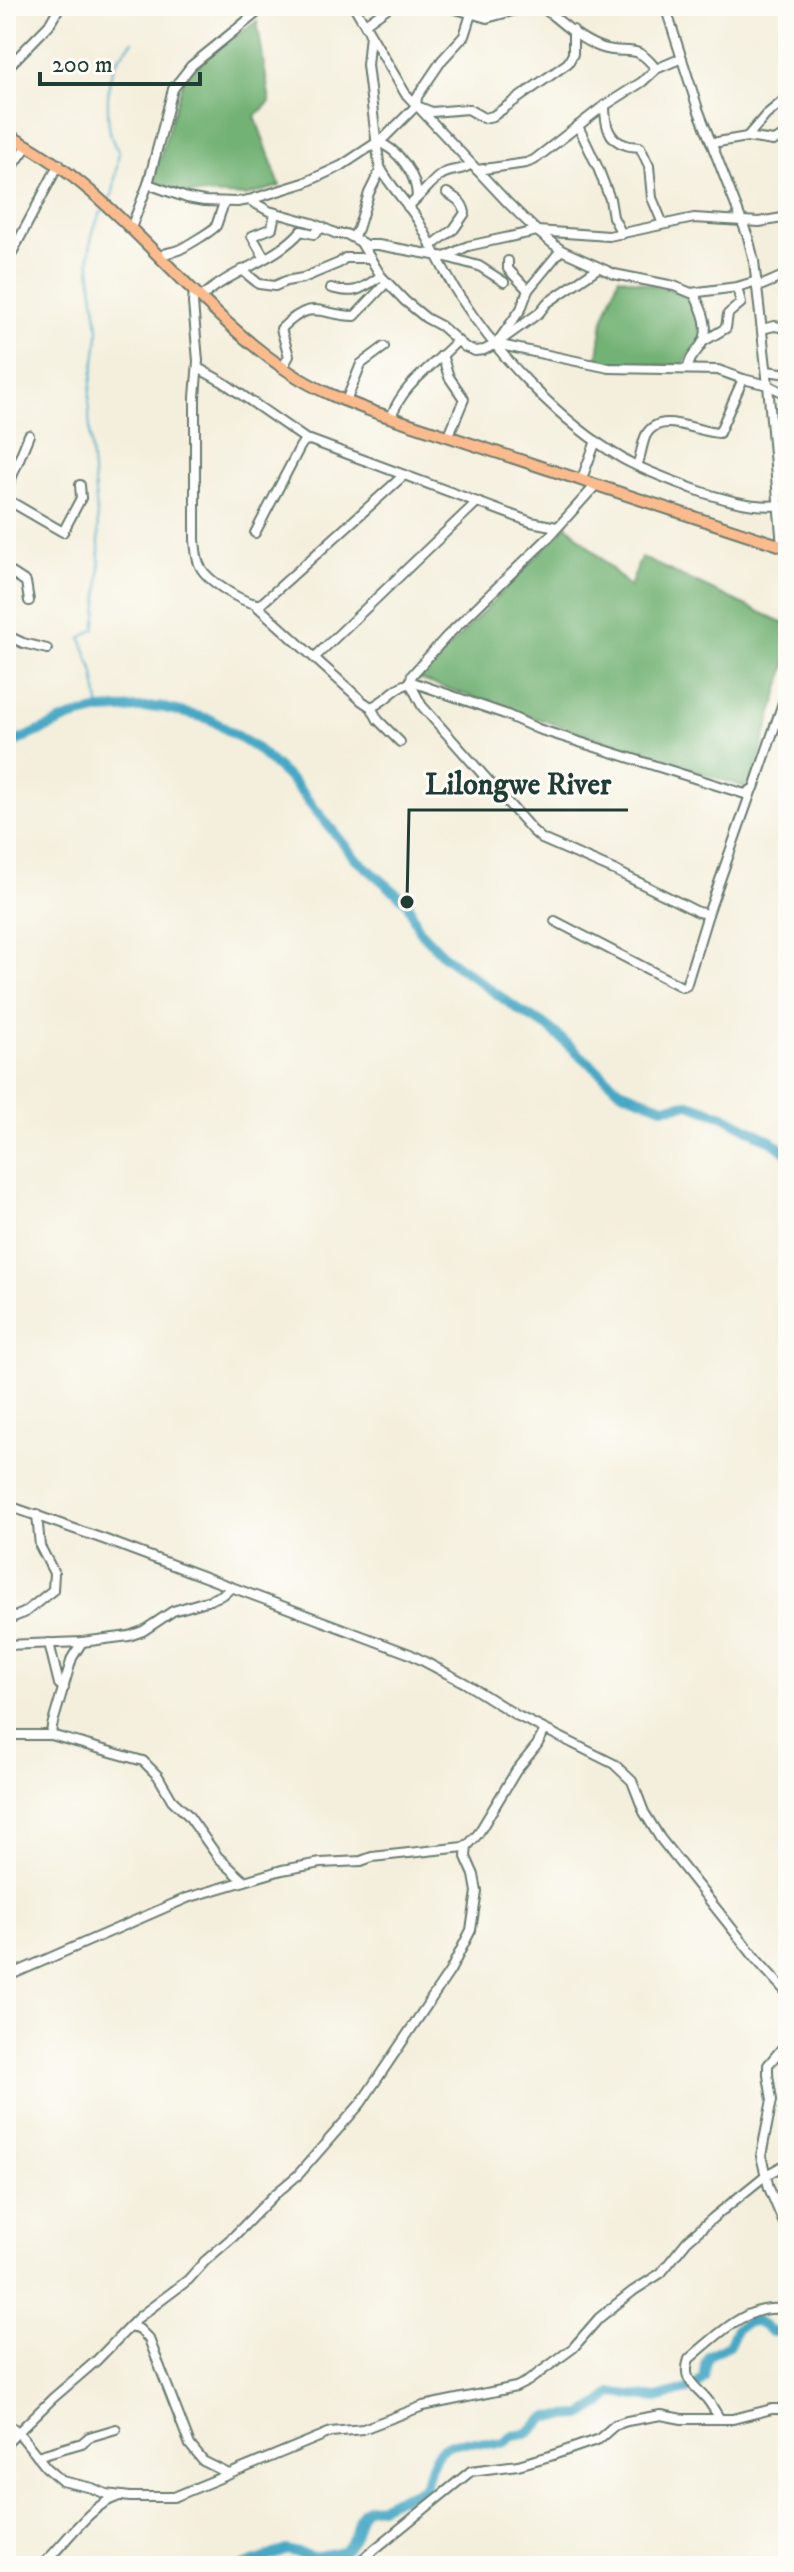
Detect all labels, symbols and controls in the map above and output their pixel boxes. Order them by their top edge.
scale bar [40,36,200,86]
text: 200 m [52,50,113,80]
callout: Lilongwe River [409,756,628,810]
text: Lilongwe River [425,767,612,804]

